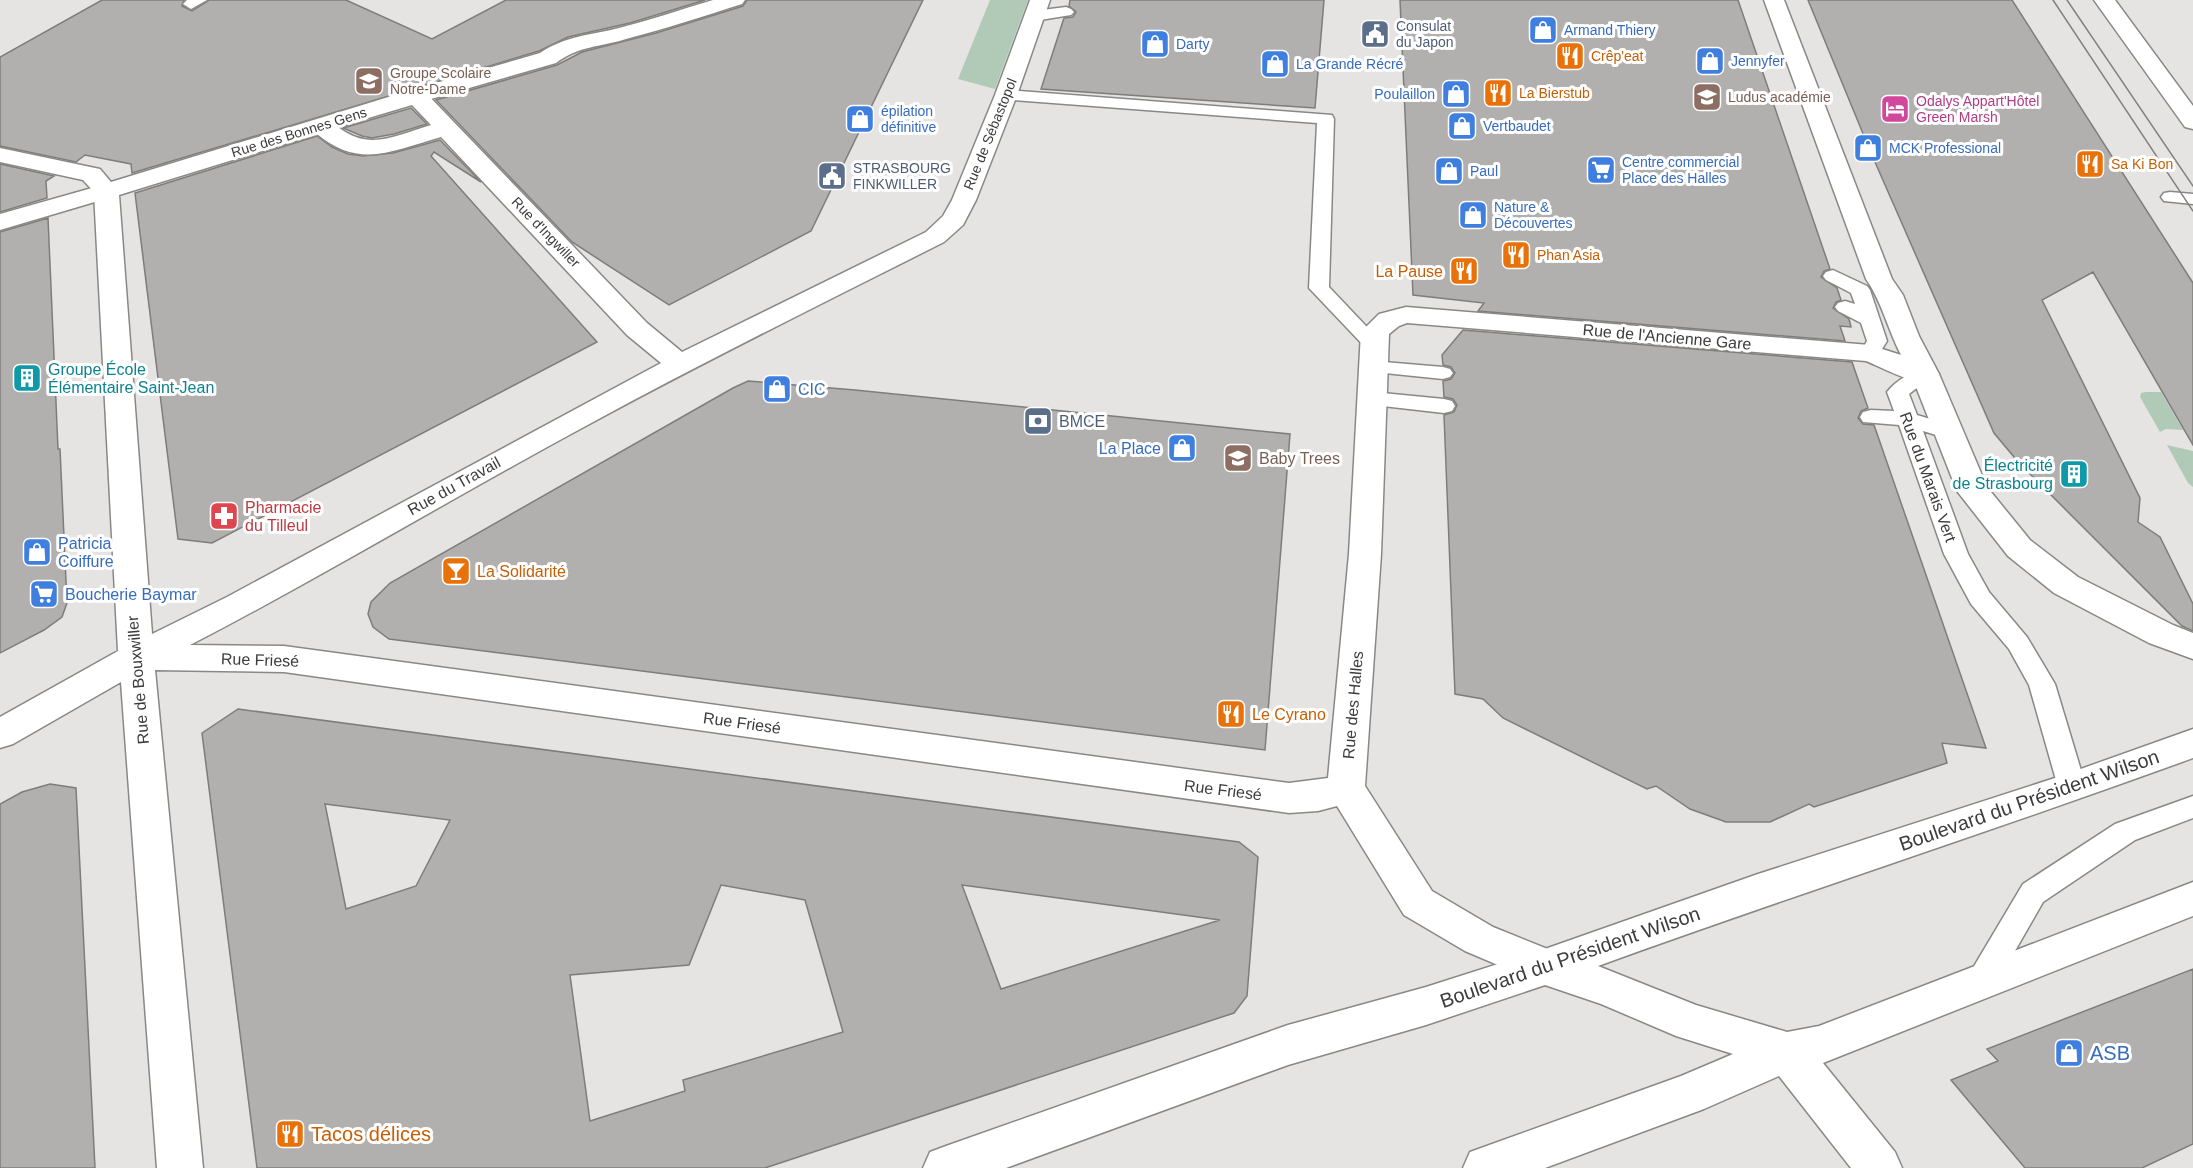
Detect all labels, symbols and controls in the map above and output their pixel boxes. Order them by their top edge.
shop icon: Armand Thiery [1527,14,1559,46]
public building icon: Consulat du Japon [1359,18,1391,50]
place label: Consulat du Japon [1396,18,1454,50]
place label: Armand Thiery [1564,22,1656,38]
shop icon: Darty [1139,28,1171,60]
place label: Darty [1176,36,1209,52]
restaurant icon: Crêp'eat [1554,40,1586,72]
shop icon: Jennyfer [1694,45,1726,77]
shop icon: La Grande Récré [1259,48,1291,80]
place label: Crêp'eat [1591,48,1644,64]
place label: Jennyfer [1731,53,1785,69]
place label: La Grande Récré [1296,56,1404,72]
school or university icon: Groupe Scolaire Notre-Dame [353,65,385,97]
place label: Groupe Scolaire Notre-Dame [390,65,491,97]
street label: Rue de Sébastopol [960,76,1020,192]
restaurant icon: La Bierstub [1482,77,1514,109]
shop icon: Poulaillon [1440,78,1472,110]
school or university icon: Ludus académie [1691,81,1723,113]
place label: La Bierstub [1519,85,1590,101]
place label: Poulaillon [1374,86,1435,102]
place label: Ludus académie [1728,89,1831,105]
hotel icon: Odalys Appart'Hôtel Green Marsh [1879,93,1911,125]
place label: Odalys Appart'Hôtel Green Marsh [1916,93,2039,125]
shop icon: épilation définitive [844,103,876,135]
place label: épilation définitive [881,103,936,135]
street label: Rue des Bonnes Gens [229,104,369,160]
shop icon: Vertbaudet [1446,110,1478,142]
place label: Vertbaudet [1483,118,1551,134]
shop icon: MCK Professional [1852,132,1884,164]
place label: MCK Professional [1889,140,2001,156]
restaurant icon: Sa Ki Bon [2074,148,2106,180]
supermarket icon: Centre commercial Place des Halles [1585,154,1617,186]
place label: Centre commercial Place des Halles [1622,154,1739,186]
shop icon: Paul [1433,155,1465,187]
place label: Sa Ki Bon [2111,156,2173,172]
public building icon: STRASBOURG FINKWILLER [816,160,848,192]
place label: STRASBOURG FINKWILLER [853,160,951,192]
place label: Paul [1470,163,1498,179]
street label: Rue d'Ingwiller [509,194,584,271]
shop icon: Nature & Découvertes [1457,199,1489,231]
place label: Nature & Découvertes [1494,199,1573,231]
restaurant icon: Phan Asia [1500,239,1532,271]
place label: Phan Asia [1537,247,1600,263]
restaurant icon: La Pause [1448,255,1480,287]
place label: La Pause [1375,263,1443,280]
street label: Rue de l'Ancienne Gare [1582,321,1752,353]
place label: Groupe École Élémentaire Saint-Jean [48,360,214,396]
building icon: Groupe École Élémentaire Saint-Jean [11,362,43,394]
shop icon: CIC [761,373,793,405]
place label: CIC [798,381,826,398]
bank icon: BMCE [1022,405,1054,437]
street label: Rue du Marais Vert [1897,410,1960,545]
place label: BMCE [1059,413,1105,430]
shop icon: La Place [1166,432,1198,464]
place label: La Place [1099,440,1161,457]
school or university icon: Baby Trees [1222,442,1254,474]
place label: Baby Trees [1259,450,1340,467]
street label: Rue du Travail [405,454,503,518]
place label: Électricité de Strasbourg [1952,456,2053,492]
building icon: Électricité de Strasbourg [2058,458,2090,490]
place label: Pharmacie du Tilleul [245,499,322,534]
pharmacy icon: Pharmacie du Tilleul [208,500,240,532]
place label: Patricia Coiffure [58,535,114,570]
shop icon: Patricia Coiffure [21,536,53,568]
bar icon: La Solidarité [440,555,472,587]
place label: La Solidarité [477,563,566,580]
supermarket icon: Boucherie Baymar [28,578,60,610]
place label: Boucherie Baymar [65,586,197,603]
street label: Rue de Bouxwiller [124,614,152,745]
street label: Rue Friesé [221,650,299,670]
street label: Rue des Halles [1340,650,1366,760]
restaurant icon: Le Cyrano [1215,698,1247,730]
place label: Le Cyrano [1252,706,1326,723]
street label: Rue Friesé [702,709,782,737]
street label: Boulevard du Président Wilson [1896,745,2162,855]
street label: Rue Friesé [1183,777,1263,803]
street label: Boulevard du Président Wilson [1437,902,1703,1012]
shop icon: ASB [2053,1037,2085,1069]
place label: ASB [2090,1042,2130,1064]
restaurant icon: Tacos délices [274,1118,306,1150]
place label: Tacos délices [311,1123,431,1145]

